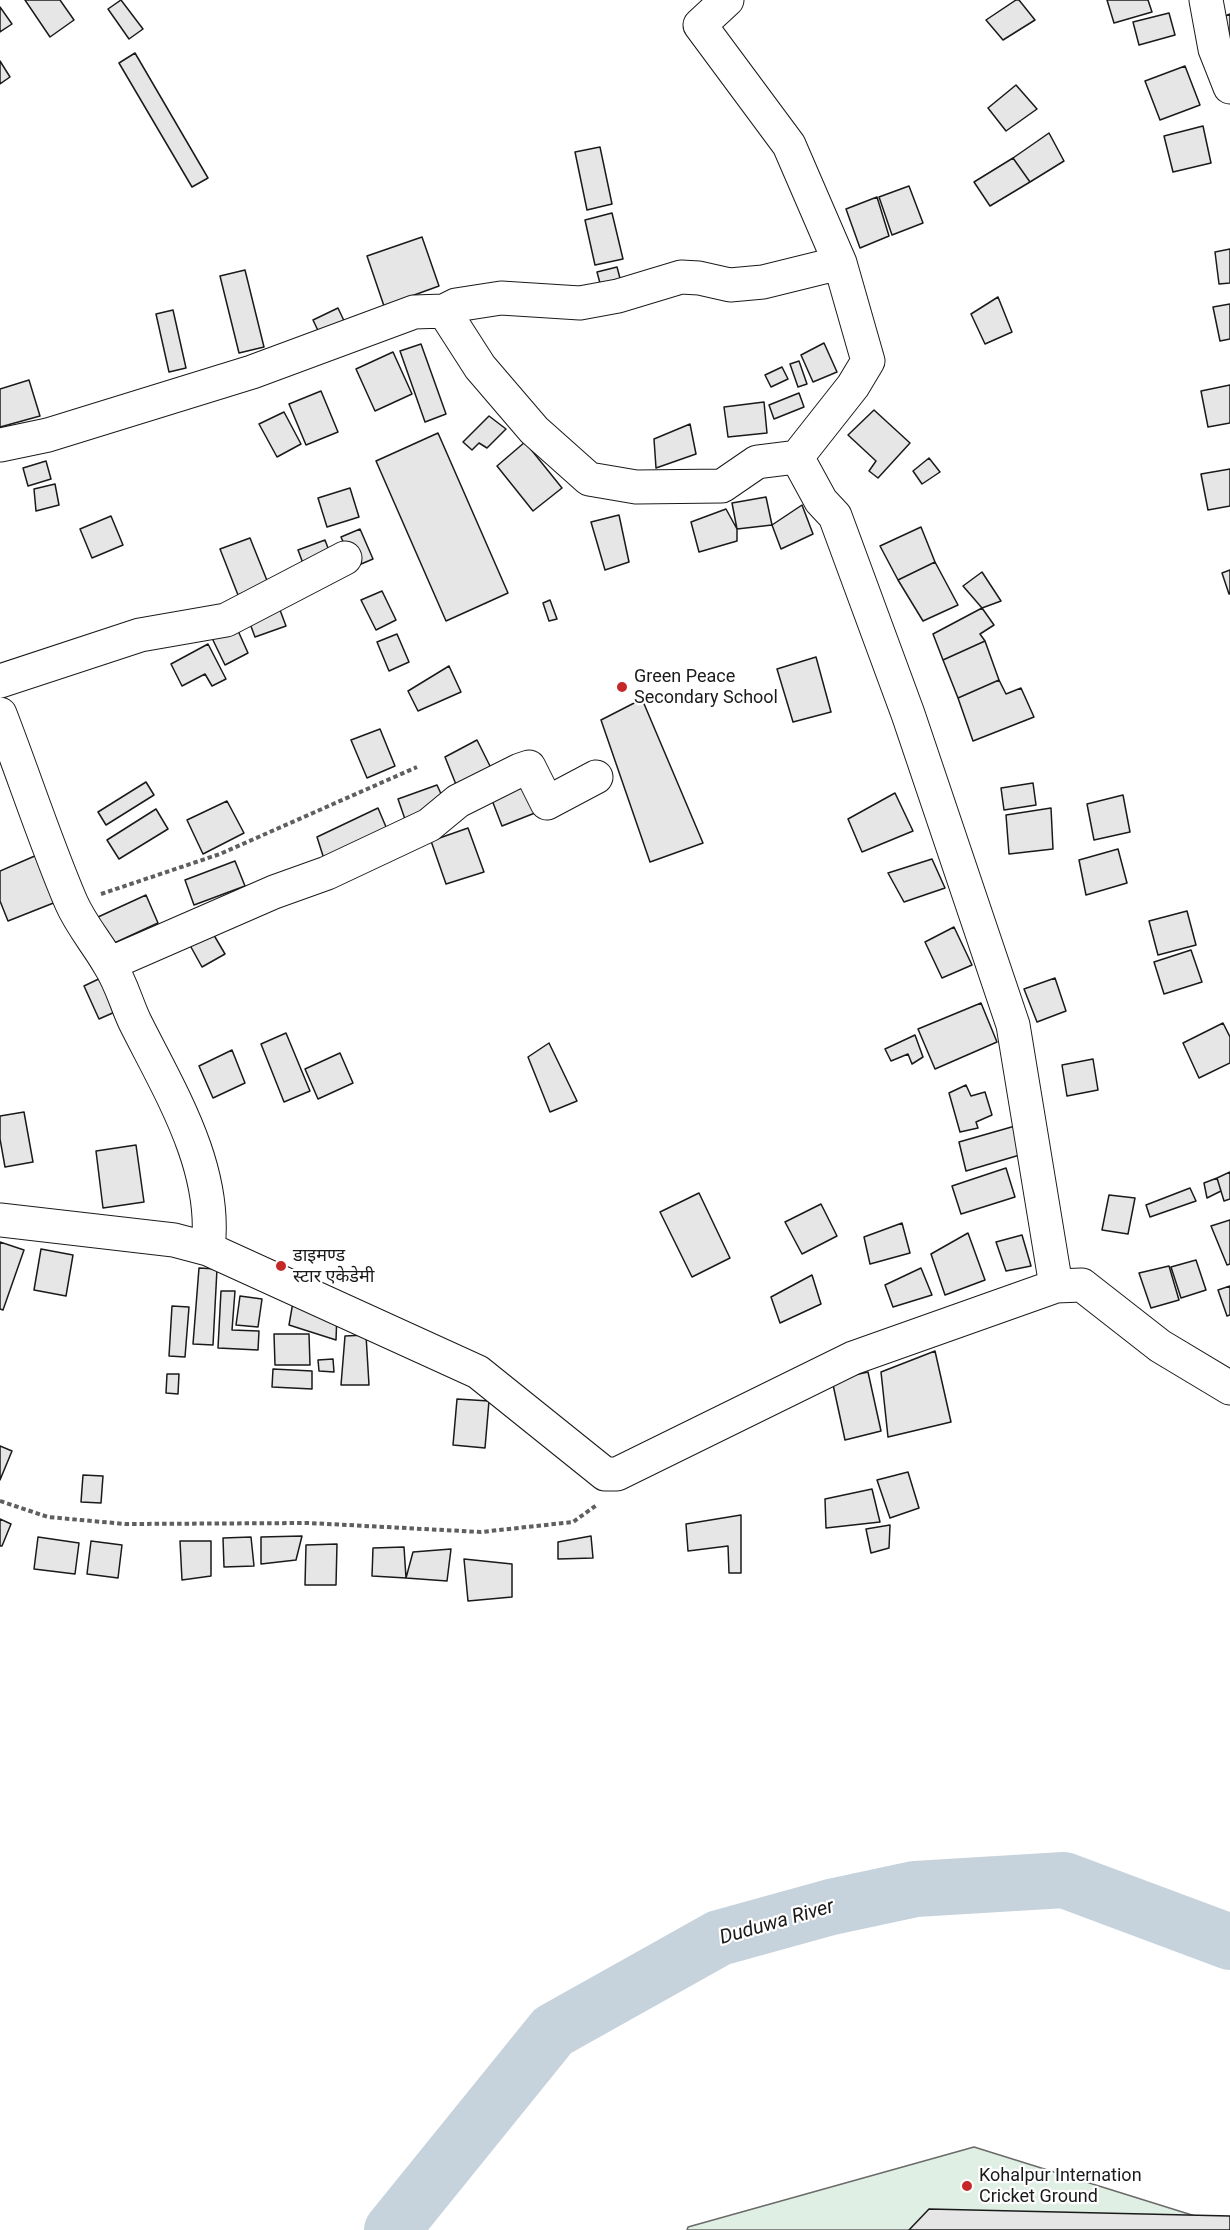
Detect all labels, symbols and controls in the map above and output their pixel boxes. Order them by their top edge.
place label: Green Peace Secondary School [634,666,778,708]
marker: Green Peace Secondary School [615,680,629,694]
place label: डाइमण्ड स्टार एकेडेमी [293,1245,374,1288]
marker: डाइमण्ड स्टार एकेडेमी [274,1259,288,1273]
water label: Duduwa River [717,1895,837,1951]
place label: Kohalpur Internation Cricket Ground [979,2165,1142,2208]
marker: Kohalpur Internation Cricket Ground [960,2179,974,2193]

